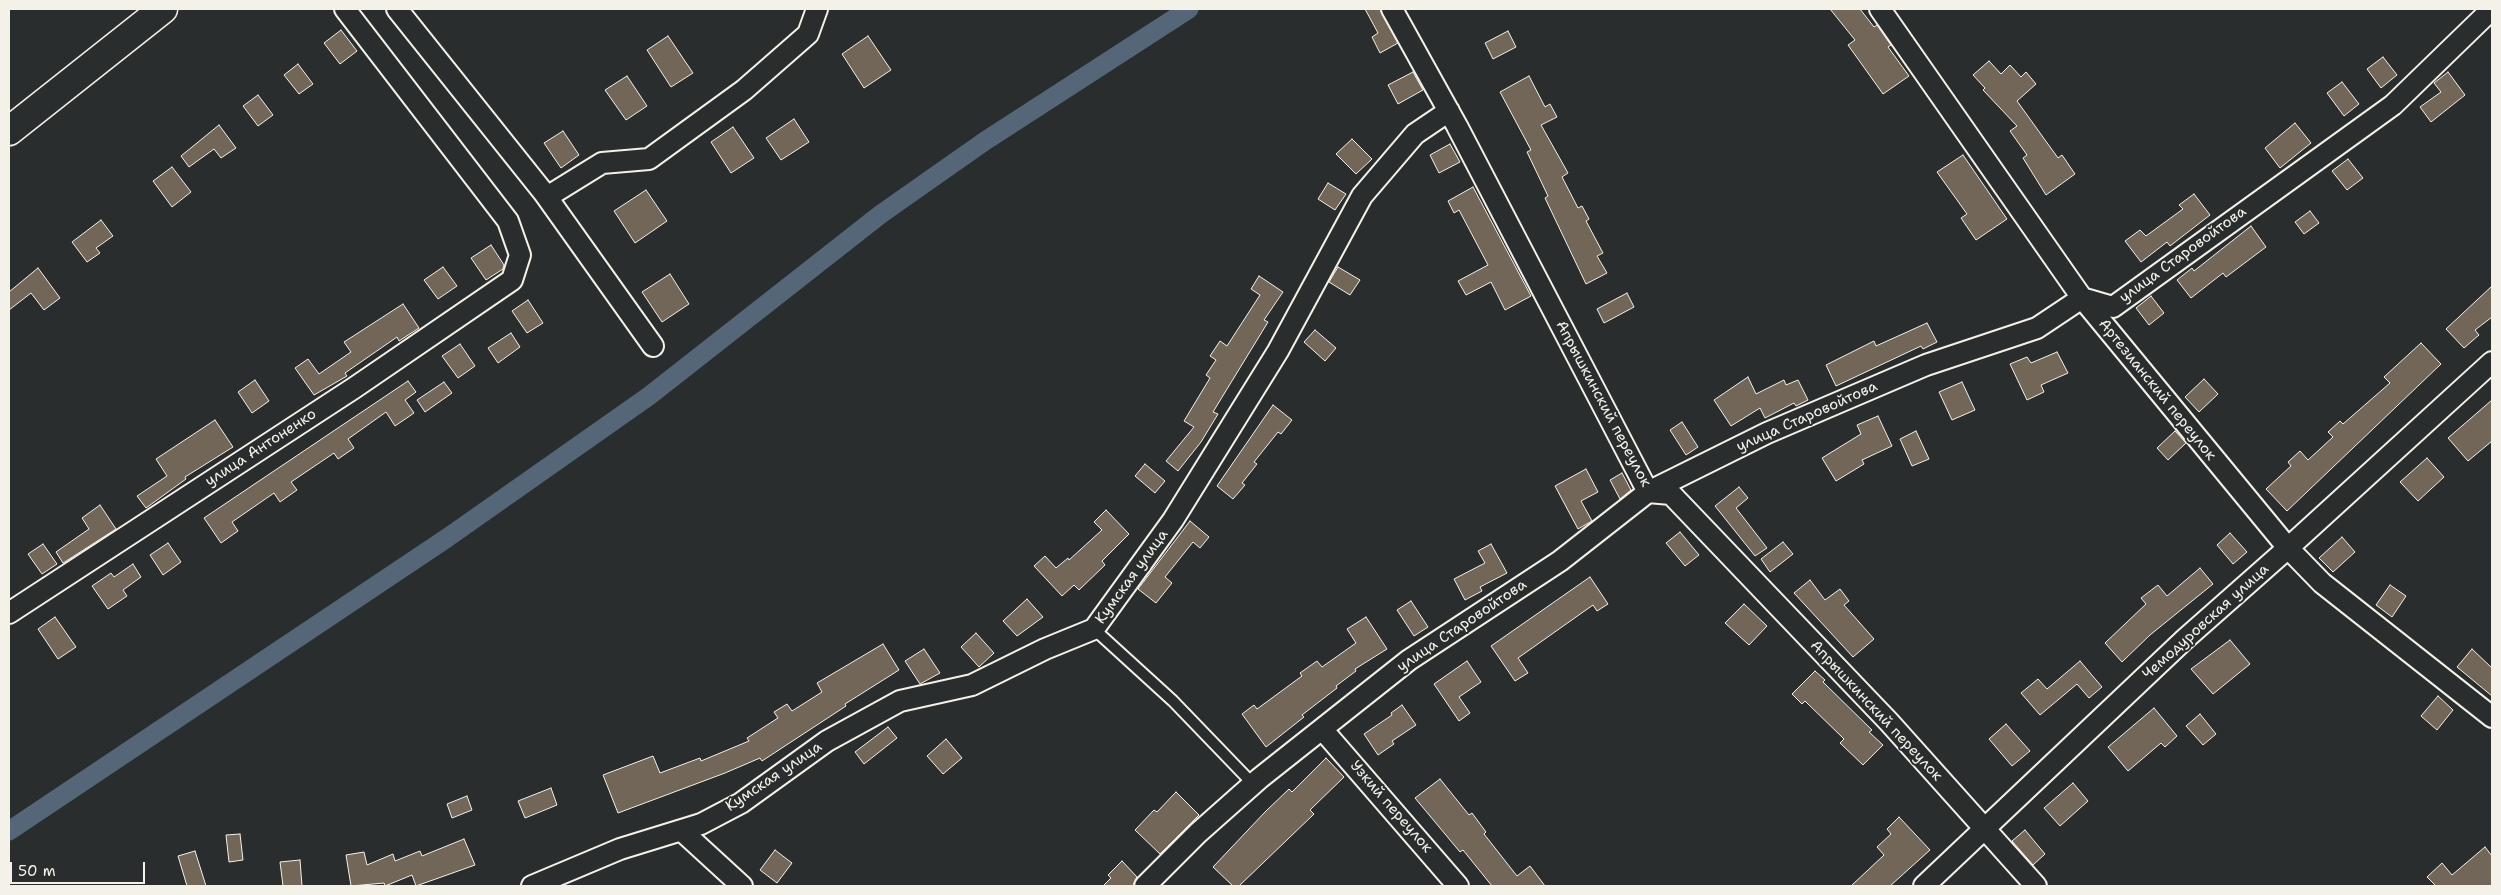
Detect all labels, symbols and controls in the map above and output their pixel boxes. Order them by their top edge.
street label: улица Старовойтова [2116,203,2250,307]
street label: Артезианский переулок [2094,316,2220,464]
street label: Апрышкинский переулок [1551,318,1655,490]
street label: улица Старовойтова [1734,378,1880,456]
street label: улица Антоненко [202,405,320,491]
street label: Кумская улица [1092,526,1172,628]
street label: Чемодуровская улица [2139,560,2273,684]
street label: улица Старовойтова [1394,576,1530,676]
street label: Апрышкинский переулок [1806,637,1946,785]
street label: Кумская улица [722,738,826,816]
street label: Узкий переулок [1346,757,1436,857]
scale bar [12,852,148,884]
text: 50 m [18,861,56,881]

